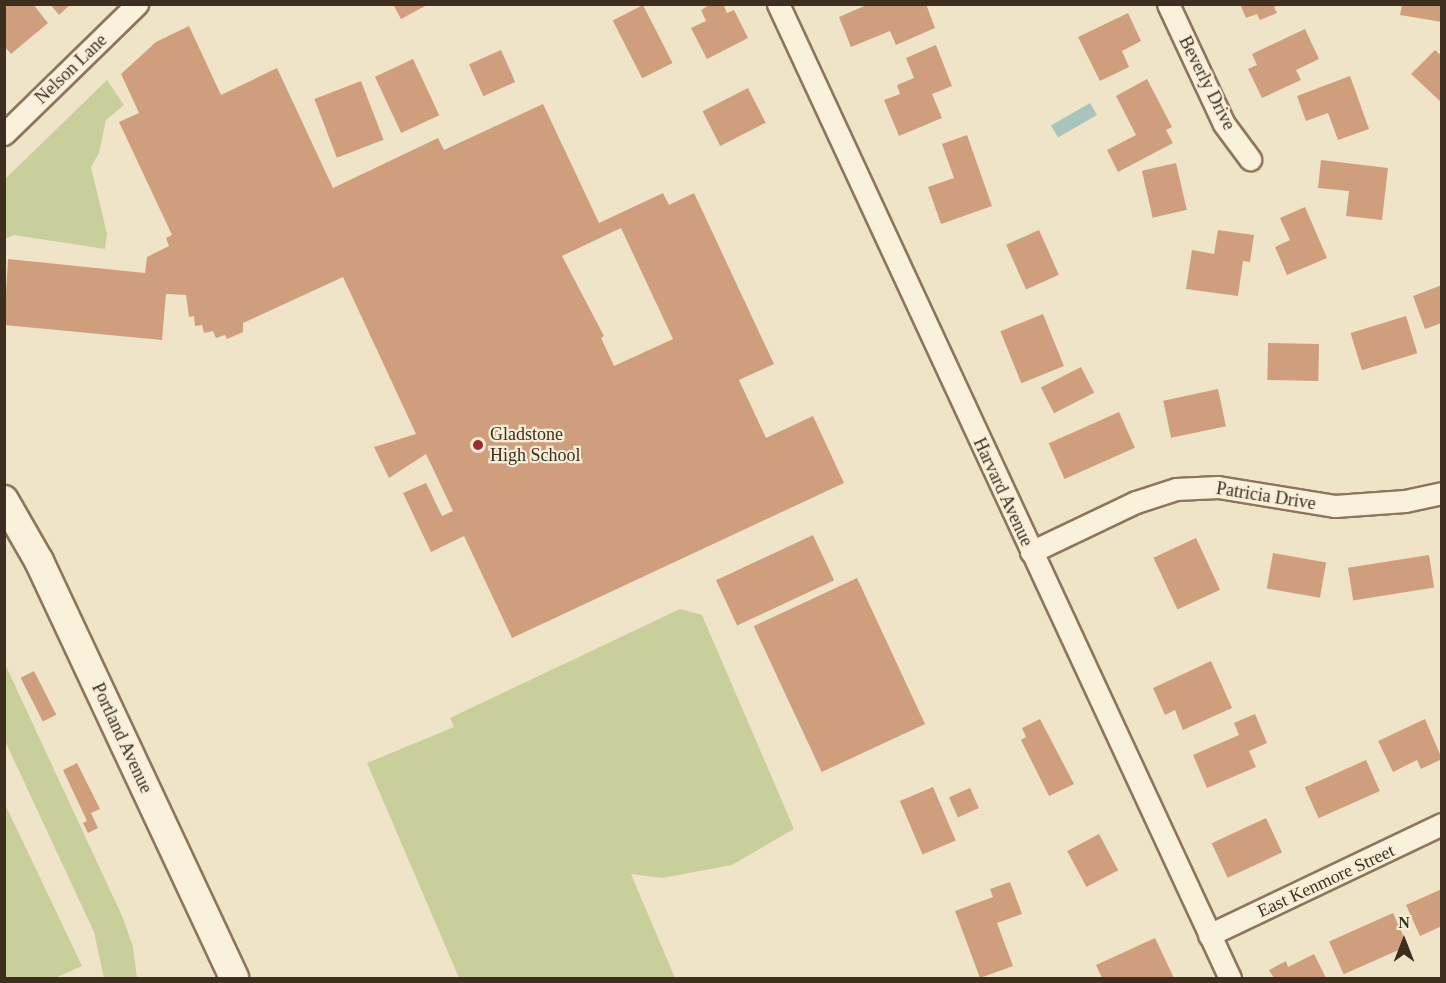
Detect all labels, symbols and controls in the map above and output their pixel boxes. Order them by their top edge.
street label: Nelson Lane [31,29,111,109]
street label: Beverly Drive [1174,32,1240,134]
place label: Gladstone High School [490,424,581,466]
street label: Harvard Avenue [968,434,1038,550]
marker: Gladstone High School [471,438,485,452]
street label: Patricia Drive [1215,477,1317,515]
street label: Portland Avenue [87,679,157,797]
street label: East Kenmore Street [1254,840,1398,922]
north arrow [1374,911,1434,971]
text: N [1398,914,1410,931]

